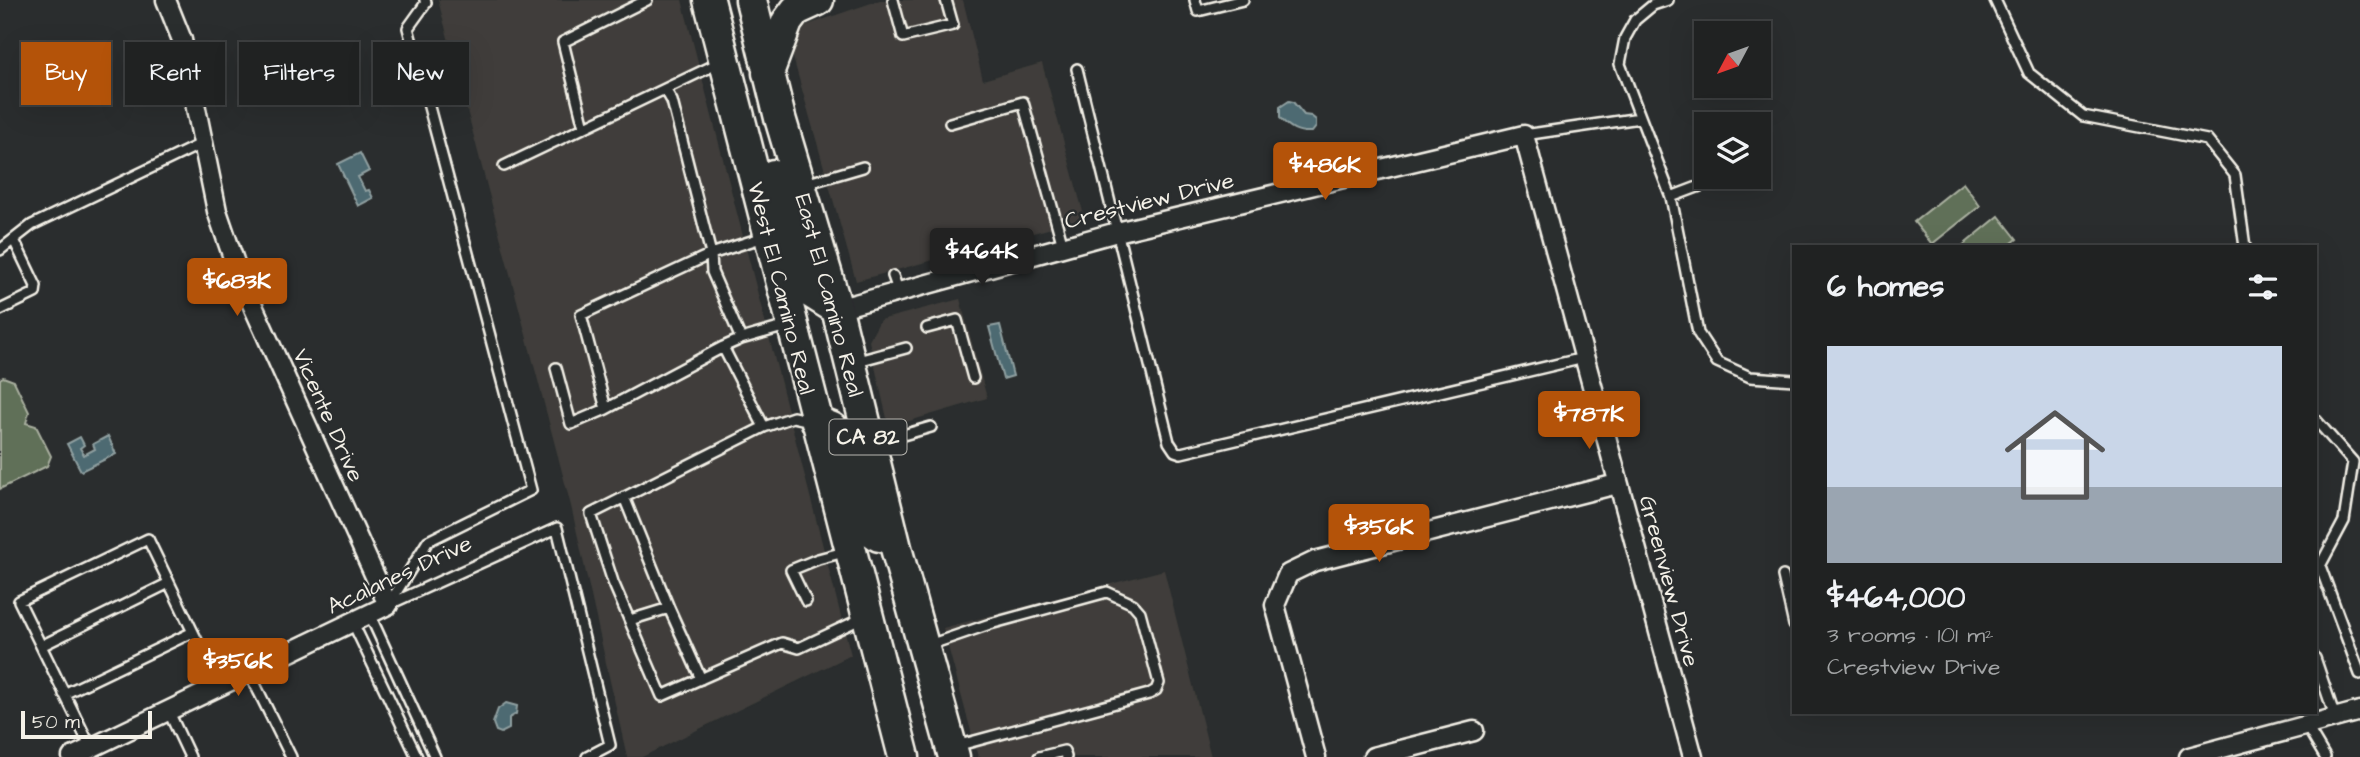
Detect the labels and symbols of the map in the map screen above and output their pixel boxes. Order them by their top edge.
north arrow [1694,21,1771,98]
pin: $486K [1276,142,1374,202]
street label: Crestview Drive [1061,164,1237,237]
street label: West El Camino Real [739,179,823,398]
street label: East El Camino Real [787,190,872,400]
pin: $464K [933,229,1031,288]
pin: $683K [188,258,286,318]
street label: Vicente Drive [284,344,372,487]
pin: $787K [1540,392,1638,451]
road number: CA 82 [830,420,906,454]
street label: Greenview Drive [1631,492,1707,670]
pin: $356K [1330,504,1428,564]
street label: Acalanes Drive [322,527,477,622]
pin: $356K [189,638,287,698]
scale bar [21,708,152,740]

